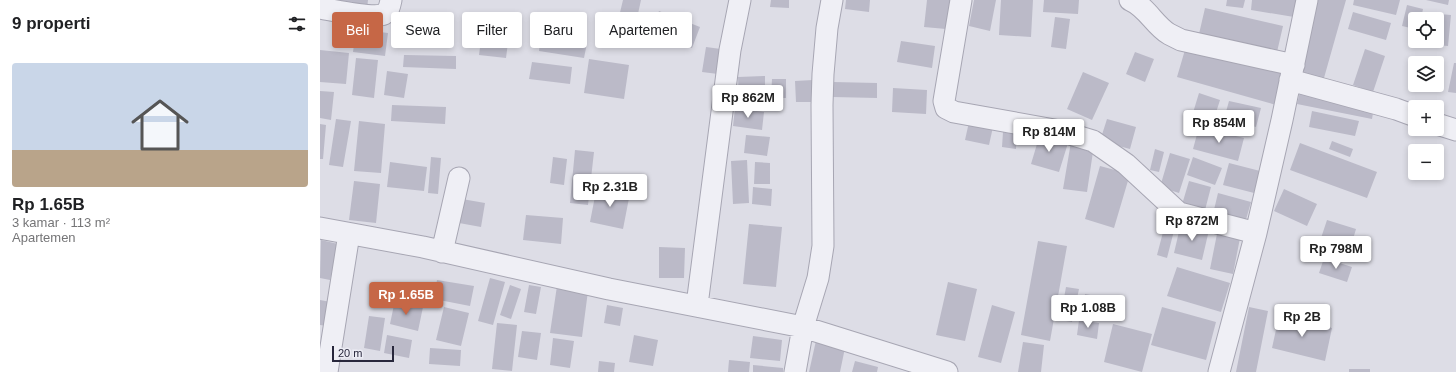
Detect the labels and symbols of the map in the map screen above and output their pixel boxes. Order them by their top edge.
pin: Rp 862M [711,85,785,119]
pin: Rp 854M [1182,110,1256,144]
pin: Rp 814M [1012,119,1086,153]
pin: Rp 2.31B [569,174,651,208]
pin: Rp 872M [1155,208,1229,242]
pin: Rp 798M [1299,236,1373,270]
pin: Rp 1.65B [365,282,447,316]
pin: Rp 1.08B [1047,295,1129,329]
pin: Rp 2B [1274,304,1330,338]
scale bar [332,344,394,363]

